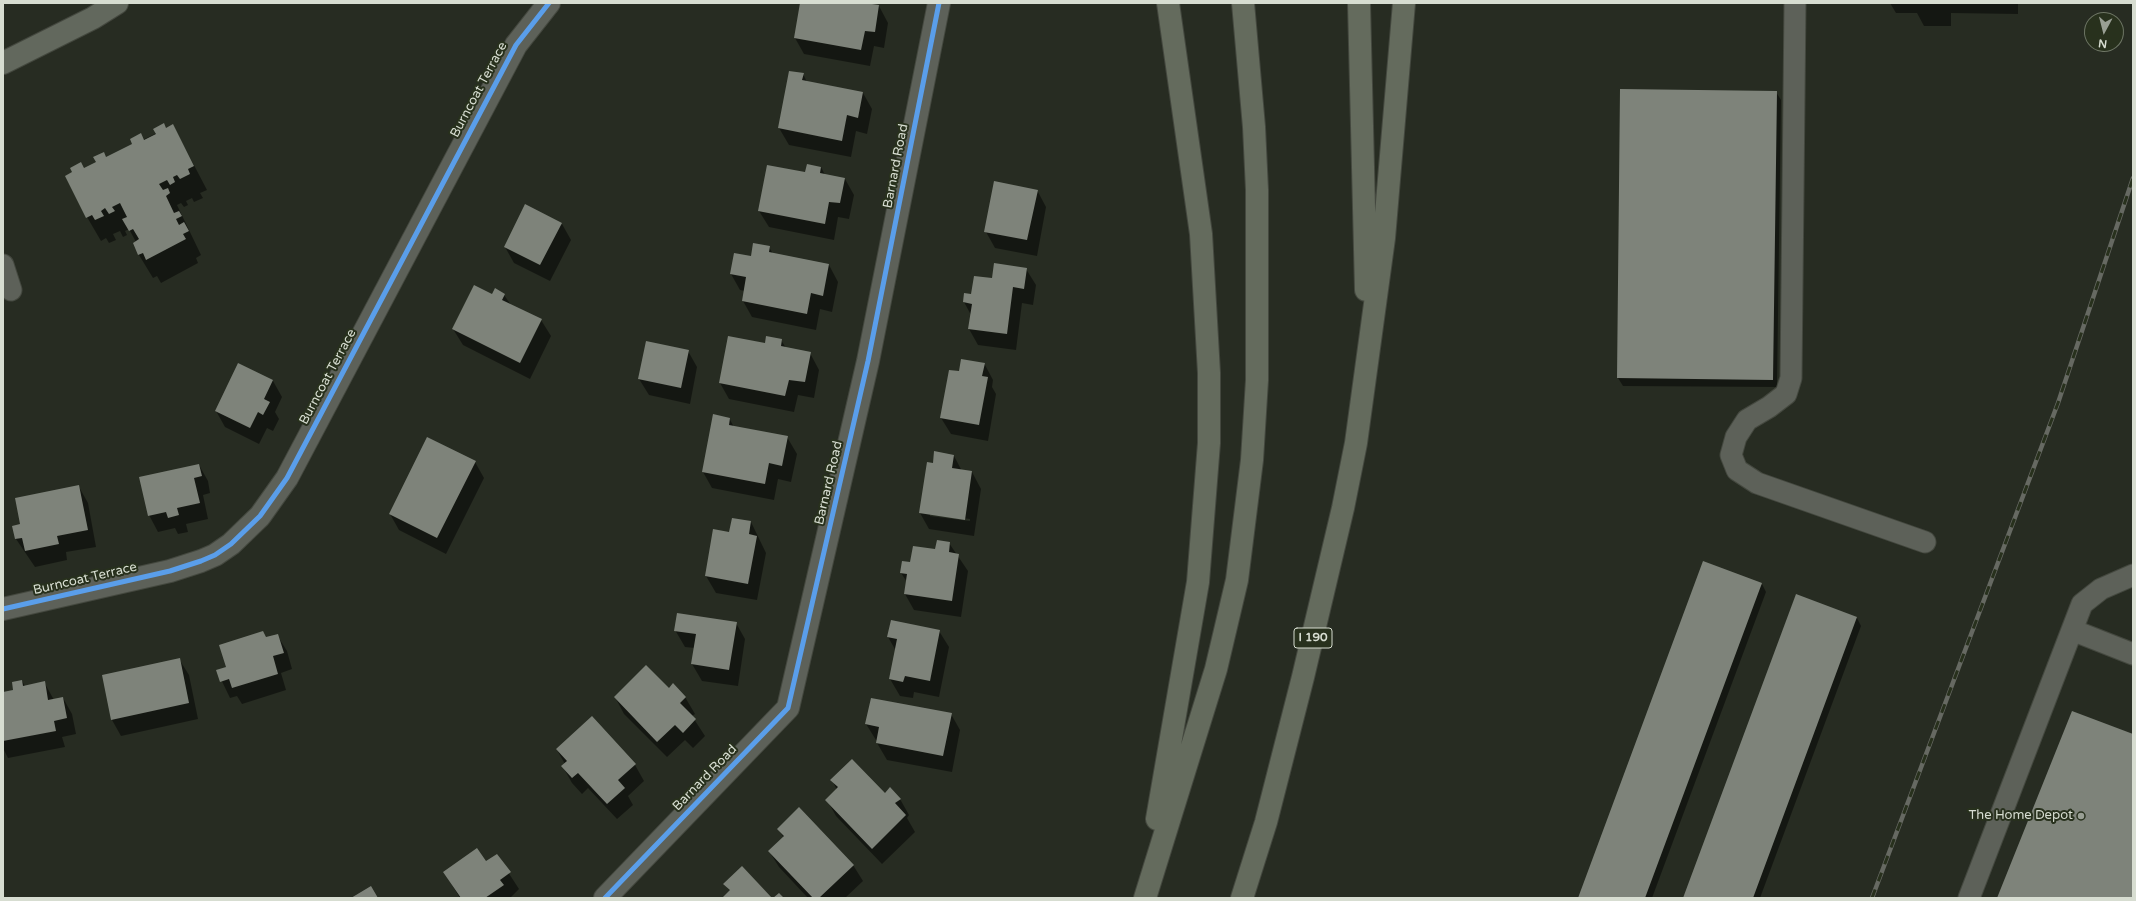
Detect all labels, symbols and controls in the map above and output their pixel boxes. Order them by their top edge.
north arrow [2084,12,2124,52]
text: N [2097,36,2108,50]
street label: Burncoat Terrace [447,40,511,140]
street label: Barnard Road [880,123,912,209]
street label: Burncoat Terrace [296,327,360,427]
street label: Barnard Road [812,440,846,526]
street label: Burncoat Terrace [32,559,138,599]
road number: I 190 [1294,628,1332,648]
street label: Barnard Road [670,742,740,814]
place label: The Home Depot [1968,808,2073,824]
marker: The Home Depot [2076,811,2086,821]

